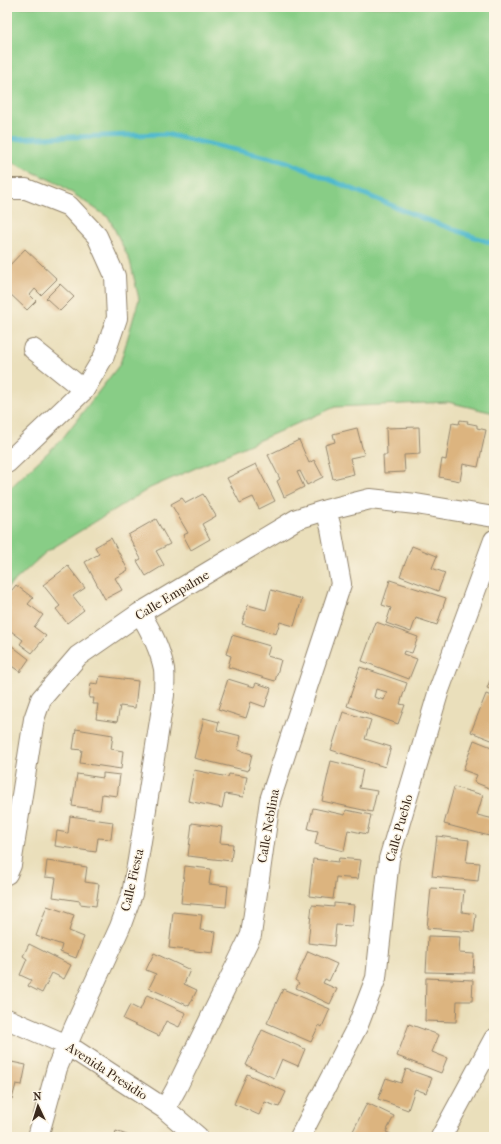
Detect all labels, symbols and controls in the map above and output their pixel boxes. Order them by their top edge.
street label: Calle Empalme [132,567,212,623]
street label: Calle Neblina [254,787,282,864]
street label: Calle Pueblo [382,792,416,863]
street label: Calle Fiesta [118,846,147,913]
street label: Avenida Presidio [63,1039,151,1103]
north arrow [18,1086,58,1126]
text: N [33,1090,43,1103]

